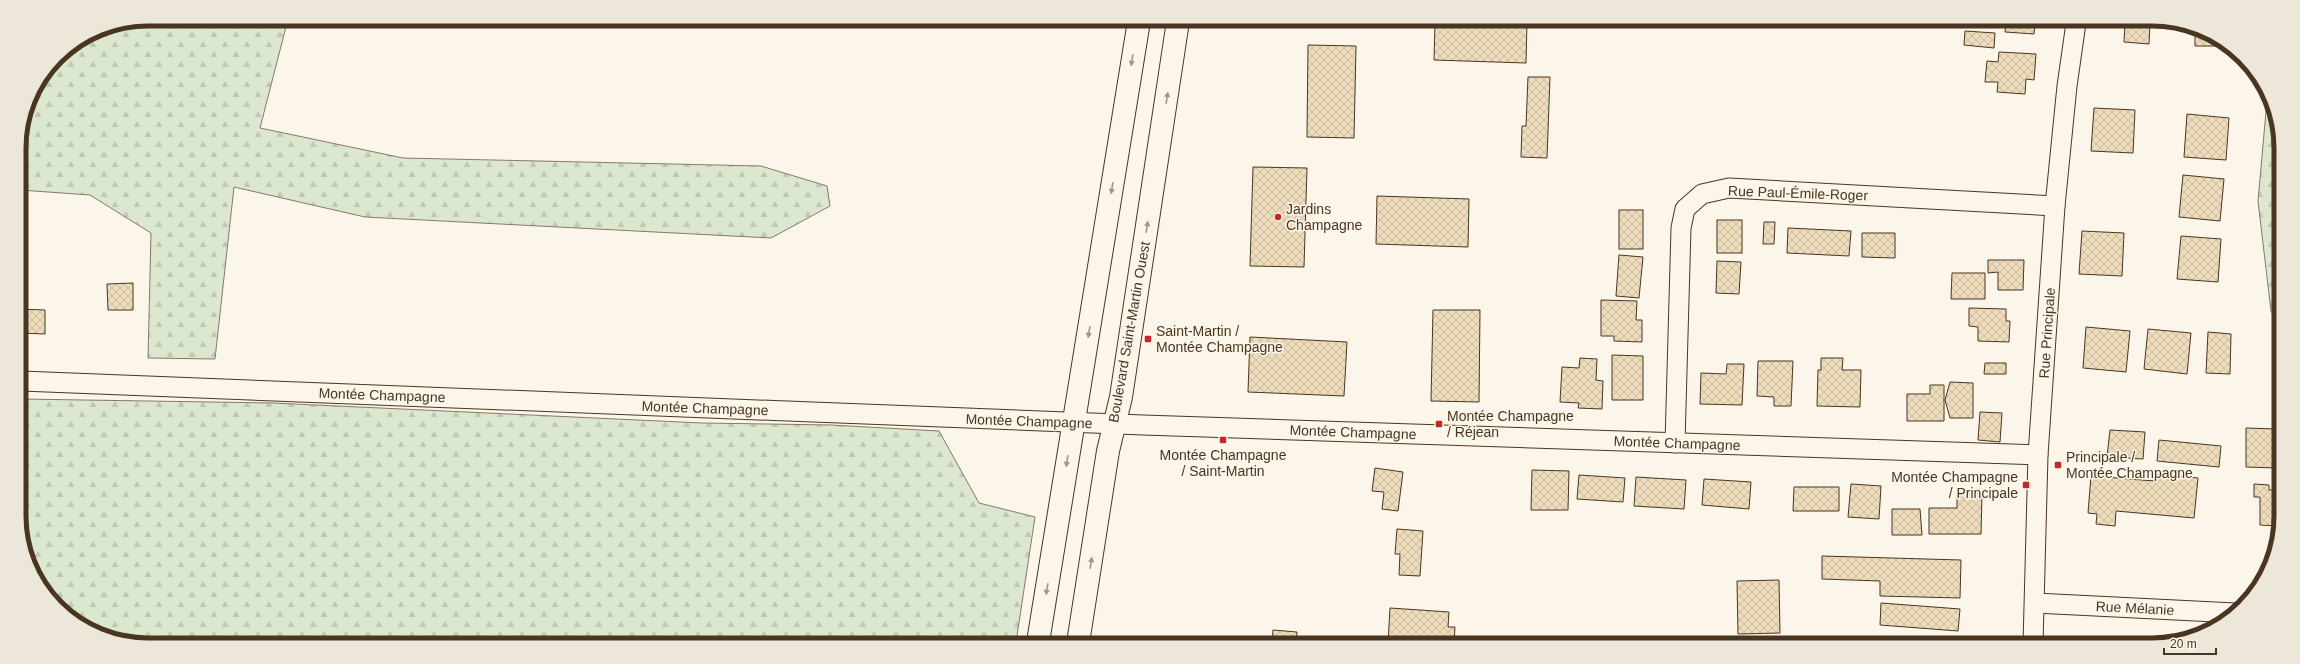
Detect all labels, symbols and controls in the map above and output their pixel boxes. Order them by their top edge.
one-way arrow [1129,54,1135,66]
one-way arrow [1164,92,1170,104]
one-way arrow [1109,182,1115,194]
street label: Rue Paul-Émile-Roger [1728,183,1869,203]
place label: Jardins Champagne [1286,201,1362,233]
marker: Jardins Champagne [1273,212,1283,222]
one-way arrow [1144,220,1150,233]
street label: Boulevard Saint-Martin Ouest [1105,240,1153,424]
street label: Rue Principale [2036,287,2058,379]
place label: Saint-Martin / Montée Champagne [1156,323,1283,355]
one-way arrow [1086,326,1092,338]
marker: Saint-Martin / Montée Champagne [1143,334,1153,344]
street label: Montée Champagne [318,385,446,405]
street label: Montée Champagne [641,398,769,418]
place label: Montée Champagne / Réjean [1447,408,1574,440]
street label: Montée Champagne [965,411,1093,431]
marker: Montée Champagne / Réjean [1434,419,1444,429]
street label: Montée Champagne [1289,422,1417,442]
street label: Montée Champagne [1613,433,1741,453]
marker: Montée Champagne / Saint-Martin [1218,435,1228,445]
place label: Montée Champagne / Saint-Martin [1160,447,1287,479]
place label: Principale / Montée Champagne [2066,449,2193,481]
one-way arrow [1064,455,1070,467]
marker: Principale / Montée Champagne [2053,460,2063,470]
place label: Montée Champagne / Principale [1891,469,2018,501]
marker: Montée Champagne / Principale [2021,480,2031,490]
one-way arrow [1088,556,1094,569]
one-way arrow [1044,583,1050,595]
street label: Rue Mélanie [2095,598,2175,618]
scale bar [2164,630,2216,656]
text: 20 m [2170,637,2197,651]

